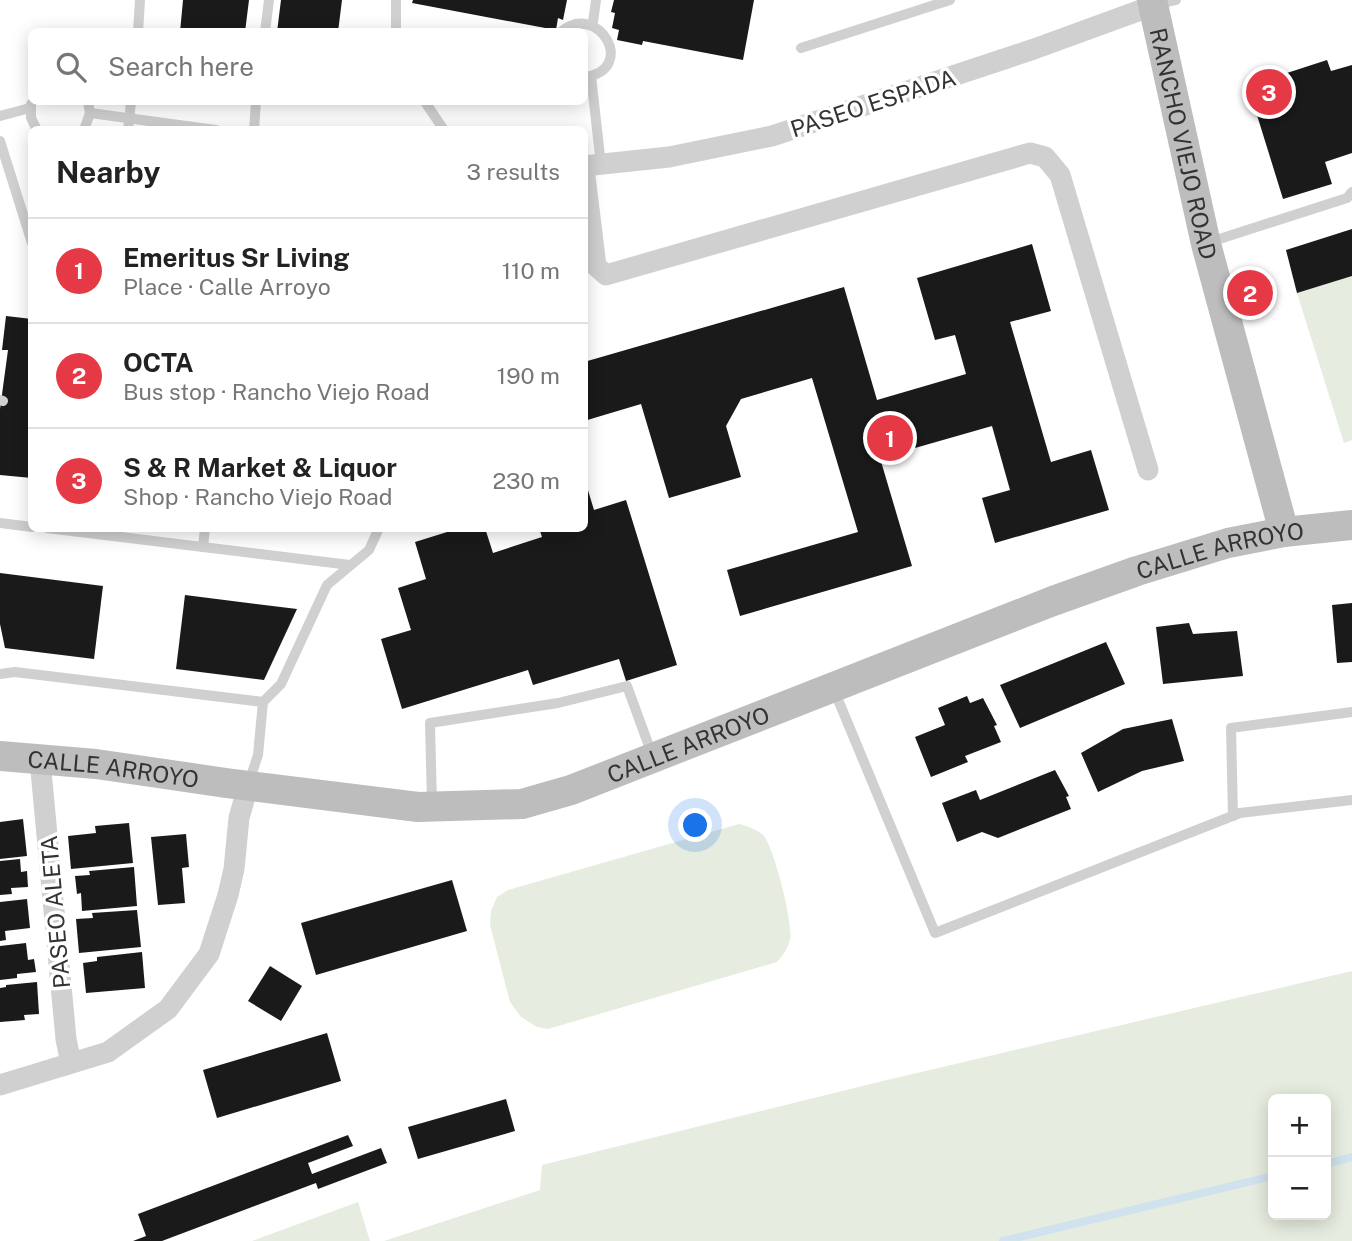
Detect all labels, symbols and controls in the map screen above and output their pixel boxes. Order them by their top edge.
street label: RANCHO VIEJO ROAD [1145,25,1223,262]
search box [28,28,588,105]
icon: search [52,48,90,86]
text: Search here [108,51,254,82]
street label: PASEO ESPADA [787,64,959,142]
pin: 3 [1246,66,1292,118]
text: Nearby [56,154,160,190]
text: 3 results [466,158,560,185]
text: Emeritus Sr Living [123,242,350,273]
text: 1 [74,257,84,284]
text: 110 m [502,257,560,284]
pin: 2 [1227,267,1273,319]
text: Place · Calle Arroyo [123,273,331,300]
text: OCTA [123,347,194,378]
text: 2 [72,362,86,389]
text: 190 m [497,362,560,389]
text: Bus stop · Rancho Viejo Road [123,378,430,405]
pin: 1 [867,412,913,464]
text: S & R Market & Liquor [123,452,397,483]
text: 3 [71,467,87,494]
text: 230 m [492,467,560,494]
text: Shop · Rancho Viejo Road [123,483,393,510]
street label: CALLE ARROYO [1133,517,1305,584]
street label: CALLE ARROYO [603,700,773,788]
street label: CALLE ARROYO [27,745,201,792]
your location [678,808,712,842]
street label: PASEO ALETA [35,834,75,990]
map controls [1268,1094,1331,1220]
button: + [1268,1094,1331,1157]
button: − [1268,1157,1331,1220]

